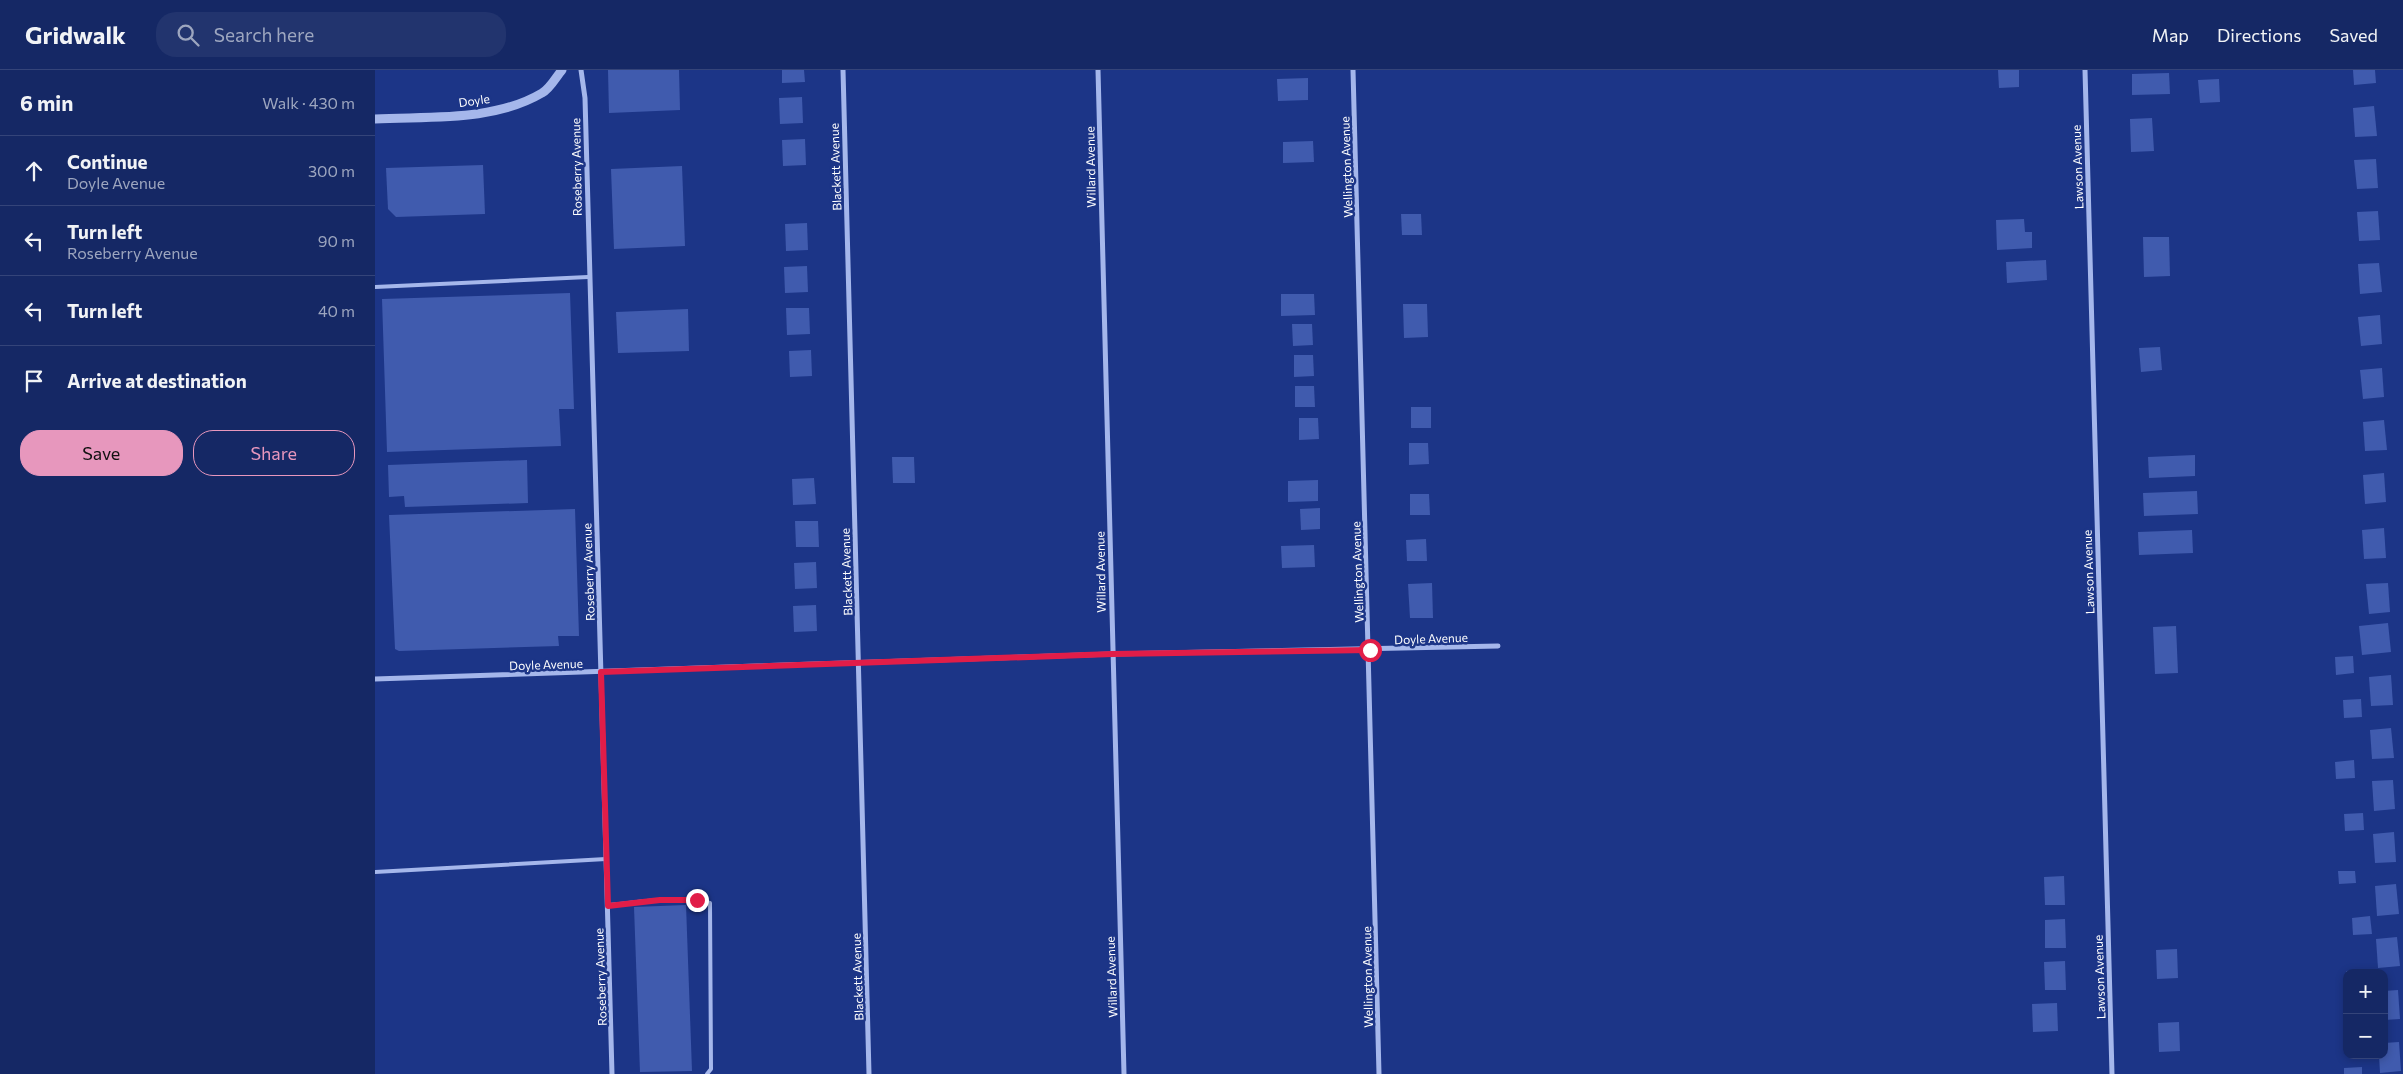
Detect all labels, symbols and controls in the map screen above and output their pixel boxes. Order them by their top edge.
search box [156,12,506,57]
text: Gridwalk [25,20,126,49]
icon: search [174,21,202,49]
text: Search here [214,23,314,46]
text: Map [2152,24,2189,46]
text: Directions [2217,24,2301,46]
text: Saved [2329,24,2378,46]
text: 6 min [20,90,73,115]
street label: Doyle [457,91,491,109]
text: Walk · 430 m [262,93,355,112]
street label: Wellington Avenue [1337,116,1355,218]
street label: Roseberry Avenue [568,118,584,216]
street label: Blackett Avenue [826,123,844,211]
street label: Lawson Avenue [2069,125,2085,209]
street label: Willard Avenue [1082,126,1098,208]
text: Continue [67,150,147,173]
icon: ahead [20,157,48,185]
text: 300 m [308,161,355,180]
text: Doyle Avenue [67,173,165,192]
text: Turn left [67,220,142,243]
icon: left [20,227,48,255]
text: 90 m [318,231,355,250]
text: Roseberry Avenue [67,243,198,262]
icon: left [20,297,48,325]
text: Turn left [67,299,142,322]
text: 40 m [318,301,355,320]
icon: arrive [20,367,48,395]
text: Arrive at destination [67,369,247,392]
button: Save [20,430,183,476]
button: Share [193,430,355,476]
street label: Wellington Avenue [1348,521,1366,623]
street label: Roseberry Avenue [579,523,597,621]
street label: Blackett Avenue [837,528,855,616]
street label: Lawson Avenue [2080,530,2096,614]
street label: Willard Avenue [1092,531,1108,613]
street label: Doyle Avenue [1394,630,1468,646]
route start [1359,639,1382,662]
street label: Doyle Avenue [509,656,583,672]
route end [686,889,709,912]
street label: Wellington Avenue [1359,926,1375,1028]
street label: Roseberry Avenue [591,928,609,1026]
street label: Blackett Avenue [848,933,866,1021]
street label: Lawson Avenue [2091,935,2107,1019]
street label: Willard Avenue [1103,936,1119,1018]
map controls [2343,969,2388,1059]
button: + [2343,969,2388,1014]
button: − [2343,1014,2388,1059]

